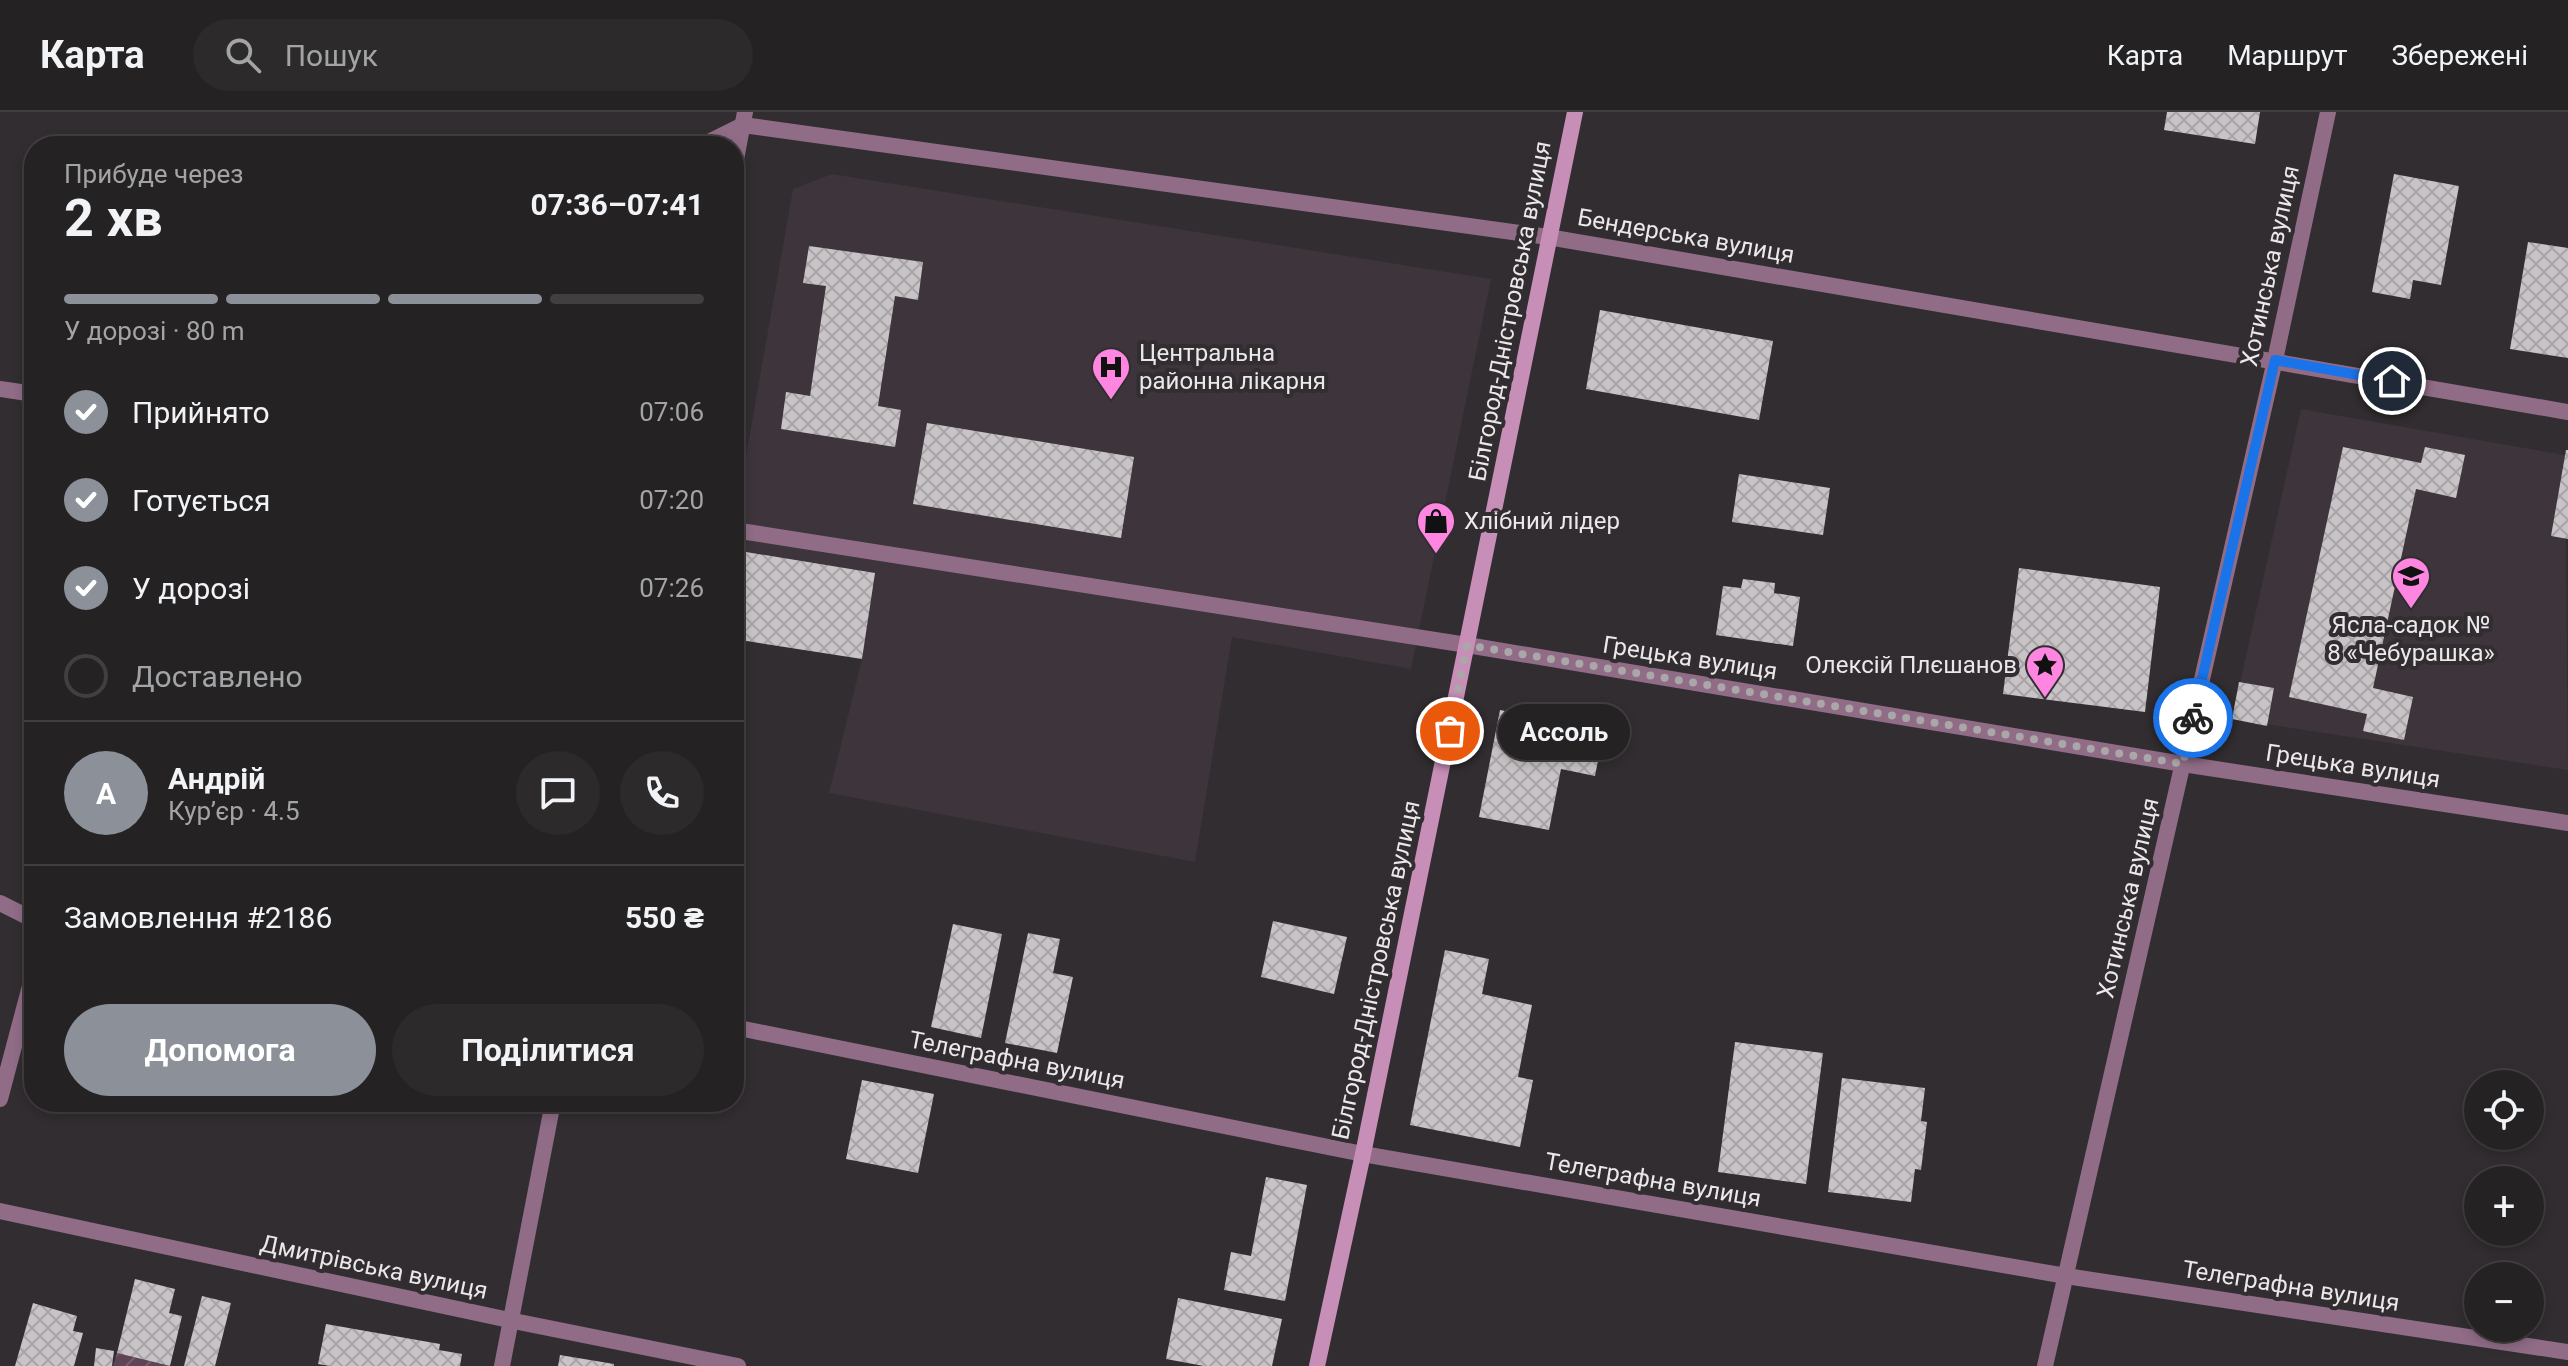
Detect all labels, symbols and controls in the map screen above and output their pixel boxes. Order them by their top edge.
search box [193,19,753,91]
text: Карта [40,33,145,77]
icon: search [221,33,265,77]
text: Пошук [285,38,378,73]
text: Карта [2107,39,2183,72]
text: Маршрут [2227,39,2347,72]
text: Збережені [2391,39,2528,72]
street label: Білгород-Дністровська вулиця [1463,139,1557,483]
text: Прибуде через [64,159,244,189]
street label: Хотинська вулиця [2235,163,2305,369]
text: 07:36–07:41 [530,187,704,222]
text: 2 хв [64,188,163,249]
street label: Бендерська вулиця [1575,203,1797,269]
text: У дорозі · 80 m [64,316,244,346]
place label: Центральна районна лікарня [1139,339,1326,395]
hospital icon: Центральна районна лікарня [1090,346,1132,401]
pin [2358,347,2426,415]
icon: home [2370,359,2414,403]
icon: check [64,390,108,434]
text: Прийнято [132,395,270,430]
text: 07:06 [639,397,704,427]
icon: check [64,478,108,522]
text: Готується [132,483,270,518]
text: 07:20 [639,485,704,515]
shop icon: Хлібний лідер [1415,500,1457,555]
place label: Хлібний лідер [1464,507,1620,535]
school or university icon: Ясла-садок № 8 «Чебурашка» [2390,555,2432,610]
icon: check [64,566,108,610]
text: У дорозі [132,571,250,606]
text: 07:26 [639,573,704,603]
place label: Ясла-садок № 8 «Чебурашка» [2327,611,2495,667]
street label: Грецька вулиця [1601,630,1779,686]
place icon: Олексій Плєшанов [2024,644,2066,699]
place label: Олексій Плєшанов [1805,651,2017,679]
text: Доставлено [132,659,303,694]
courier [2153,678,2233,758]
icon: bike [2171,696,2215,740]
pin [1416,697,1484,765]
callout: Ассоль [1498,703,1630,759]
icon: bag [1428,709,1472,753]
text: Ассоль [1520,717,1608,747]
street label: Грецька вулиця [2264,738,2442,794]
button: chat [516,751,600,835]
button: phone [620,751,704,835]
text: Андрій [168,761,265,796]
text: А [96,776,116,811]
street label: Хотинська вулиця [2091,795,2165,1001]
text: Кур’єр · 4.5 [168,796,300,826]
street label: Білгород-Дністровська вулиця [1326,798,1426,1142]
text: Замовлення #2186 [64,900,332,935]
text: 550 ₴ [625,900,704,935]
button: Допомога [64,1004,376,1096]
button: Поділитися [392,1004,704,1096]
street label: Телеграфна вулиця [907,1025,1127,1095]
map controls [2464,1070,2544,1342]
button: locate [2464,1070,2544,1150]
street label: Телеграфна вулиця [1543,1147,1763,1213]
button: + [2464,1166,2544,1246]
street label: Дмитрівська вулиця [258,1229,490,1305]
street label: Телеграфна вулиця [2181,1255,2401,1317]
button: − [2464,1262,2544,1342]

